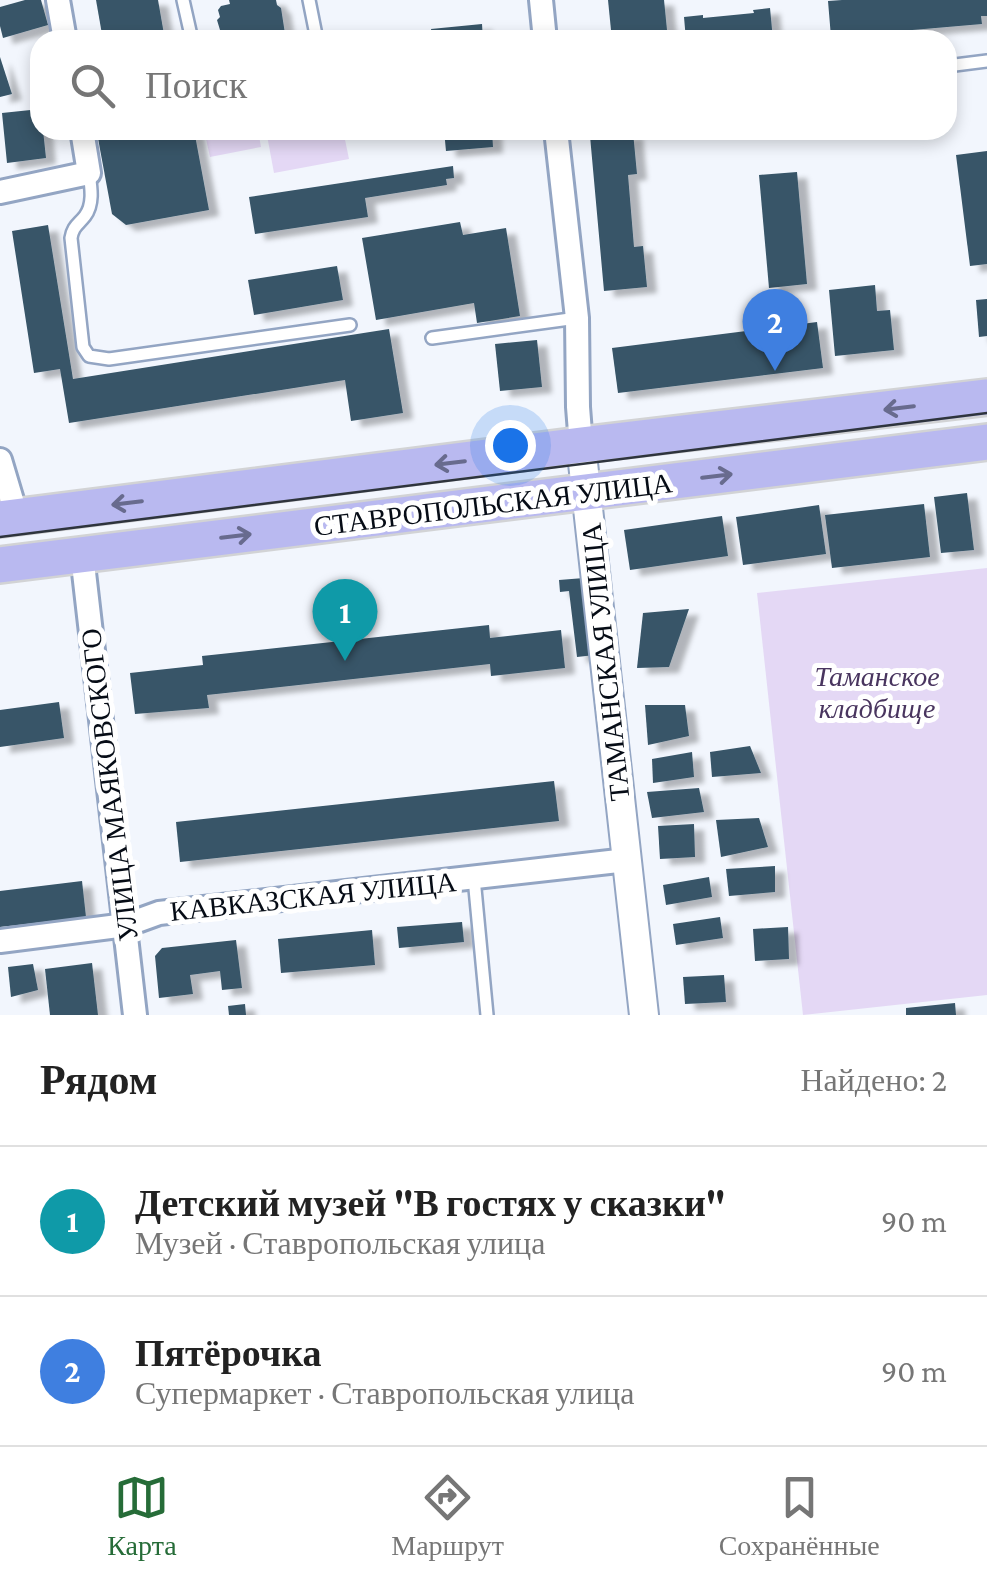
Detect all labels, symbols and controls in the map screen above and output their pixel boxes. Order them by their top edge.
search box [30,30,957,140]
icon: search [65,58,120,113]
text: Поиск [145,64,247,106]
pin: 2 [742,288,808,371]
one-way arrow [884,399,916,418]
your location [485,420,536,471]
one-way arrow [434,454,466,473]
one-way arrow [700,466,732,484]
street label: СТАВРОПОЛЬСКАЯ УЛИЦА [312,467,675,542]
one-way arrow [111,494,144,513]
street label: ТАМАНСКАЯ УЛИЦА [575,521,635,802]
one-way arrow [219,526,251,545]
pin: 1 [312,578,378,661]
street label: УЛИЦА МАЯКОВСКОГО [75,627,144,943]
park label: Таманское кладбище [814,661,940,724]
street label: КАВКАЗСКАЯ УЛИЦА [168,866,458,927]
text: Рядом [40,1056,157,1103]
text: Найдено: 2 [800,1062,947,1098]
text: Детский музей "В гостях у сказки" [135,1182,726,1224]
text: 1 [67,1203,78,1239]
text: 90 m [881,1203,947,1239]
text: Музей · Ставропольская улица [135,1225,545,1261]
text: Пятёрочка [135,1332,322,1374]
text: 2 [64,1353,81,1389]
text: 90 m [881,1353,947,1389]
text: Супермаркет · Ставропольская улица [135,1375,634,1411]
tab: Карта [107,1470,177,1562]
tab: Маршрут [391,1470,504,1562]
tab: Сохранённые [719,1470,880,1562]

